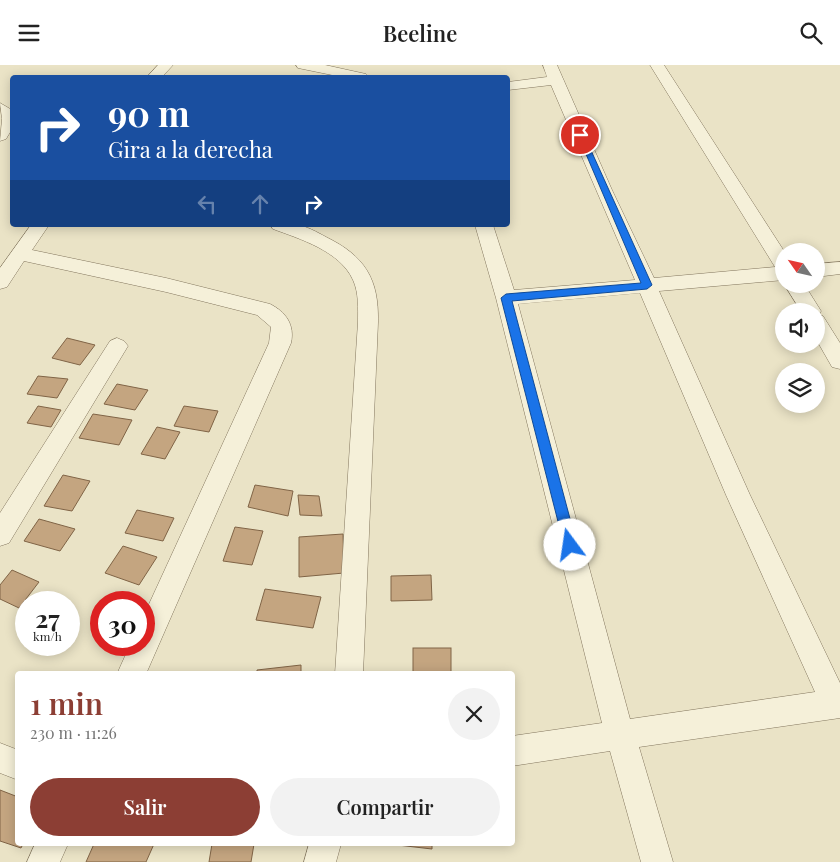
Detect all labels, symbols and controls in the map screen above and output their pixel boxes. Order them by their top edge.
text: Beeline [383,18,457,48]
icon: menu [15,19,43,47]
icon: search [797,19,825,47]
text: 90 m [108,89,190,136]
icon: right [25,95,90,160]
pin [559,114,601,156]
icon: arrive [566,121,594,149]
text: Gira a la derecha [108,134,273,164]
icon: left [193,190,221,218]
icon: ahead [246,190,274,218]
icon: right [299,190,327,218]
north arrow [775,243,825,293]
map controls [775,243,825,413]
button: sound [775,303,825,353]
button: layers [775,363,825,413]
position arrow [543,518,595,570]
speed limit sign: 30 [90,591,155,656]
text: 27 [35,601,60,634]
text: km/h [33,628,62,644]
text: 1 min [30,683,103,723]
button: close [448,688,500,740]
text: 230 m · 11:26 [30,722,117,743]
button: Salir [30,778,260,836]
button: Compartir [270,778,500,836]

